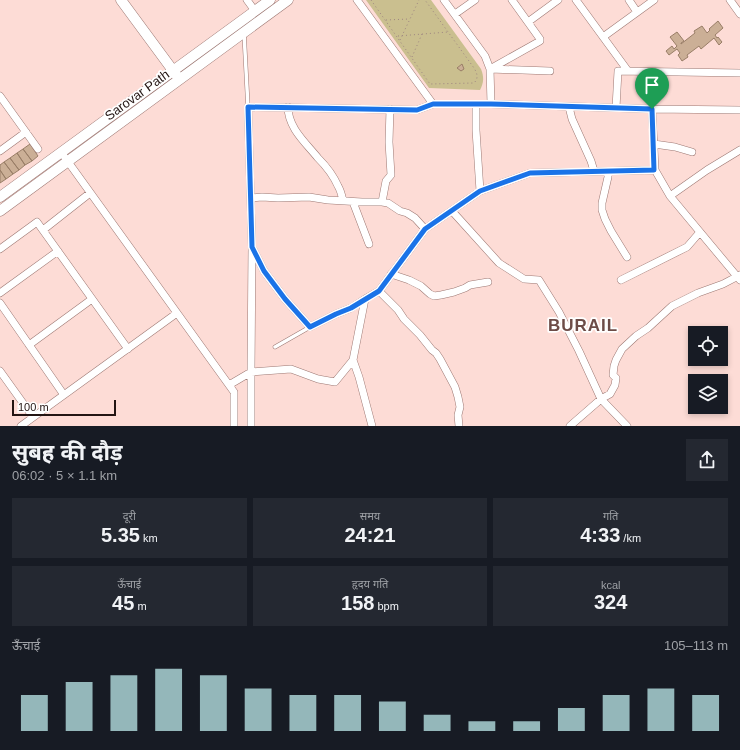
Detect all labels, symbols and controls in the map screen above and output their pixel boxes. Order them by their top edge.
street label: Sarovar Path [102,67,172,123]
pin [635,68,669,109]
icon: arrive [641,74,663,96]
district label: BURAIL [548,316,618,335]
map controls [688,326,728,414]
button: locate [688,326,728,366]
button: layers [688,374,728,414]
scale bar [12,398,116,417]
text: 100 m [18,401,49,413]
button: share [686,439,728,481]
text: सुबह की दौड़ [12,440,123,465]
text: 06:02 · 5 × 1.1 km [12,468,117,483]
text: दूरी [123,510,136,522]
text: समय [360,510,380,522]
text: गति [603,510,618,522]
text: 5.35 [101,524,140,546]
text: 24:21 [344,524,396,546]
text: 4:33 [580,524,620,546]
text: km [140,532,158,544]
text: /km [620,532,641,544]
text: ऊँचाई [117,578,141,590]
text: हृदय गति [352,578,388,590]
text: kcal [601,579,620,591]
text: 324 [594,591,627,613]
text: 45 [112,592,134,614]
text: 158 [341,592,374,614]
text: m [134,600,147,612]
text: bpm [374,600,399,612]
text: ऊँचाई [12,638,40,653]
text: 105–113 m [664,638,728,653]

